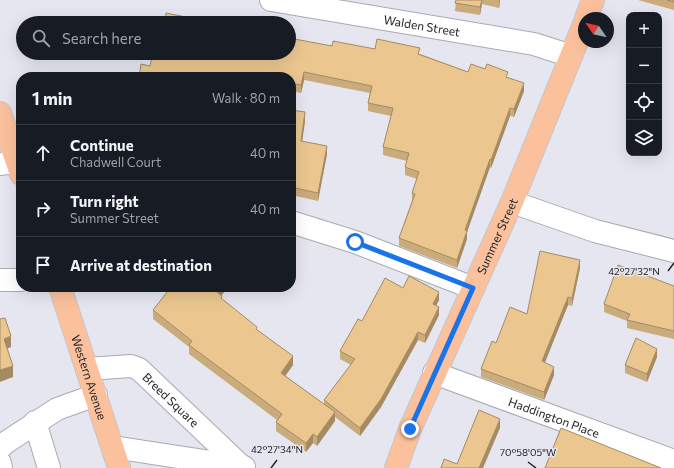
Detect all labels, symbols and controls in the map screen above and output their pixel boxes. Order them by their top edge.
street label: Walden Street [383,12,461,39]
north arrow [578,12,614,48]
map controls [626,12,662,156]
button: + [626,12,662,48]
search box [16,16,296,60]
icon: search [30,27,52,49]
text: Search here [62,29,141,47]
button: − [626,48,662,84]
button: locate [626,84,662,120]
text: 1 min [32,88,72,109]
text: Walk · 80 m [212,90,280,106]
button: layers [626,120,662,156]
text: Continue [70,136,134,154]
icon: ahead [32,142,54,164]
text: 40 m [250,145,280,161]
text: Chadwell Court [70,154,161,170]
text: Turn right [70,192,139,210]
street label: Summer Street [473,196,520,276]
icon: right [32,198,54,220]
text: 40 m [250,201,280,217]
text: Summer Street [70,210,159,226]
route start [346,233,364,251]
icon: arrive [32,254,54,276]
text: Arrive at destination [70,256,212,274]
text: 42°27'32"N [608,265,660,277]
street label: Western Avenue [69,333,110,422]
street label: Breed Square [140,370,202,430]
street label: Haddington Place [507,394,602,440]
route end [401,420,419,438]
text: 42°27'34"N [251,443,303,455]
text: 70°58'05"W [500,446,556,458]

